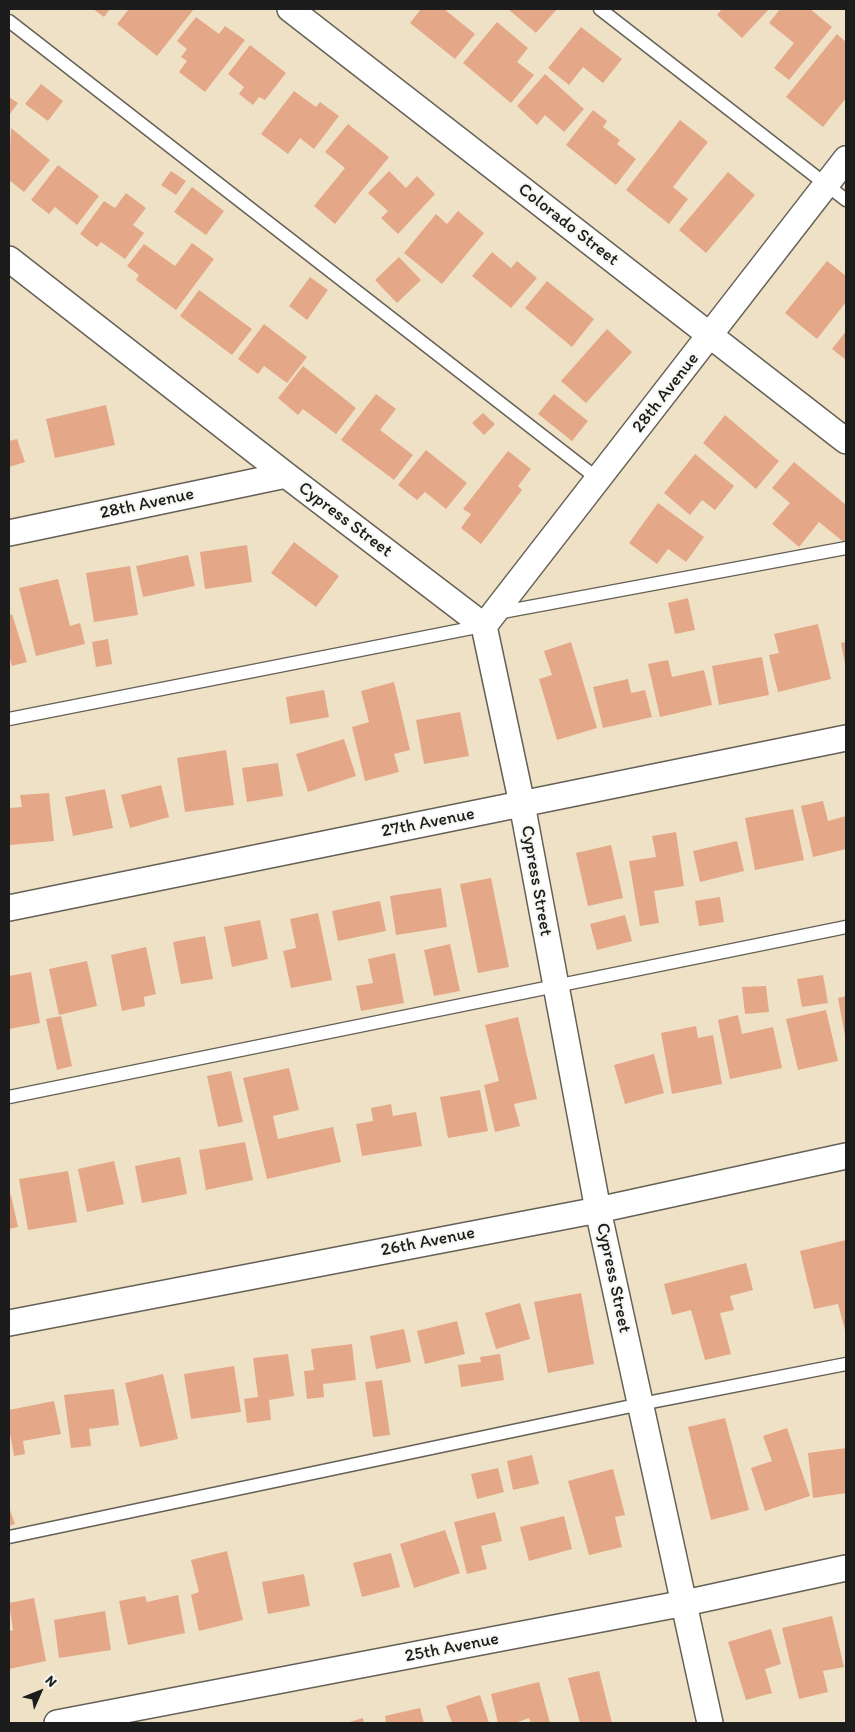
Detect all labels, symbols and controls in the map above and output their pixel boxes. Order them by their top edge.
street label: Colorado Street [513,179,623,271]
street label: 28th Avenue [628,349,704,437]
street label: Cypress Street [294,478,396,562]
street label: 28th Avenue [98,483,196,525]
street label: 27th Avenue [379,803,477,843]
street label: Cypress Street [516,824,556,938]
street label: Cypress Street [591,1221,635,1335]
street label: 26th Avenue [379,1222,477,1262]
street label: 25th Avenue [403,1628,501,1668]
north arrow [15,1667,65,1717]
text: N [42,1672,61,1691]

